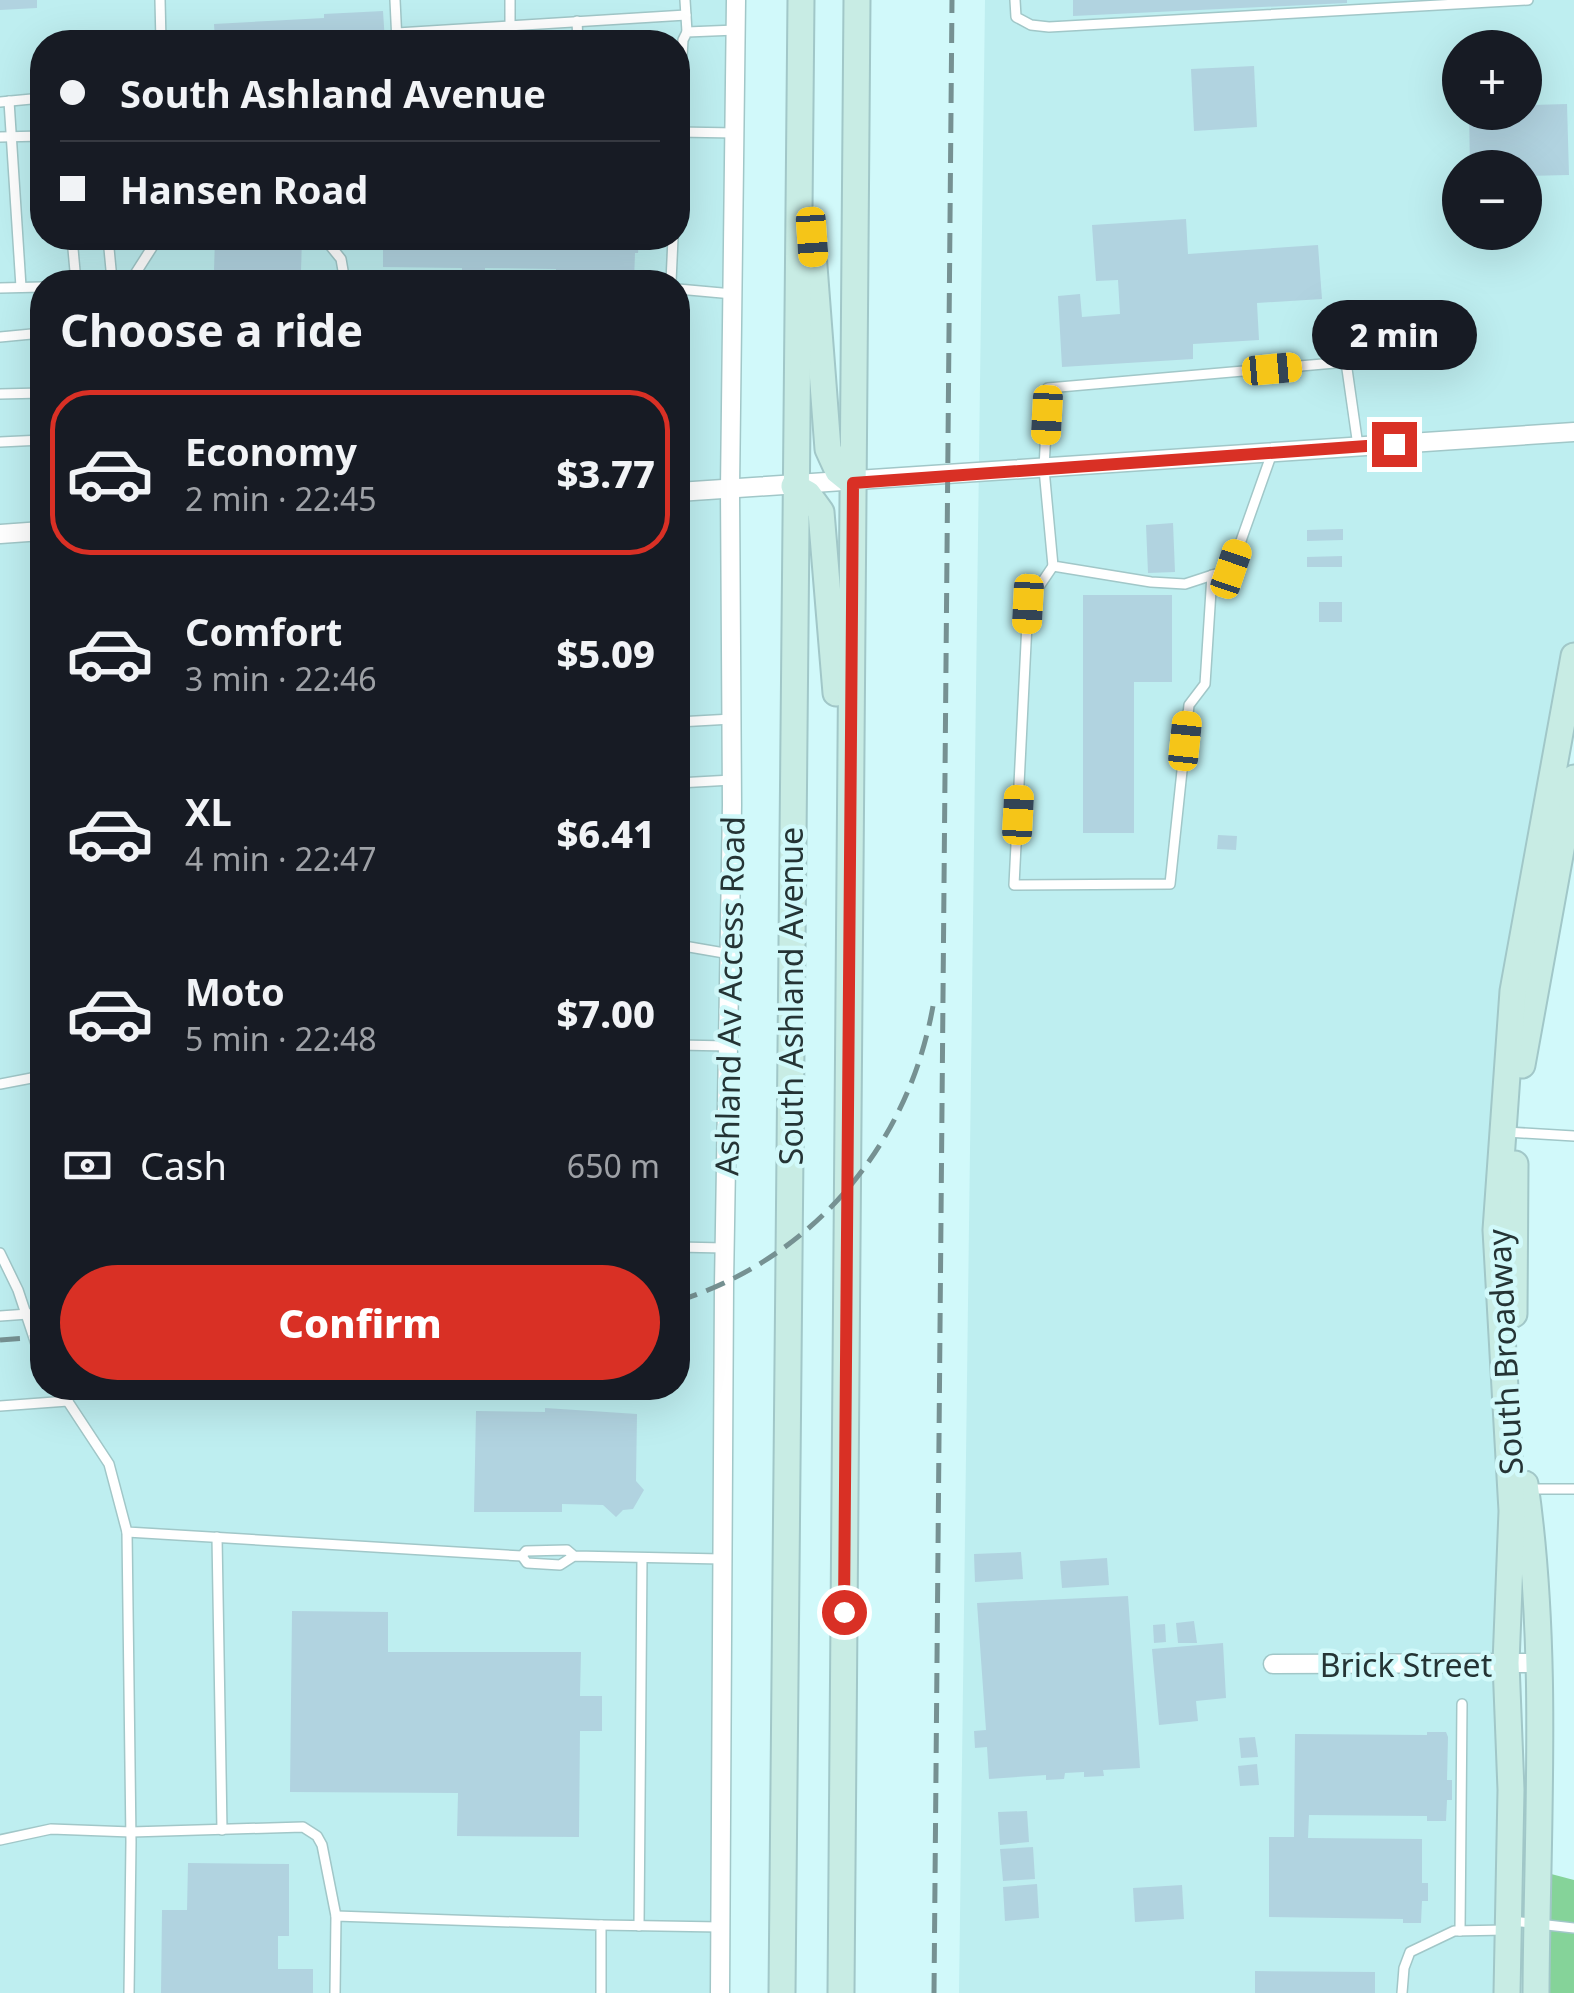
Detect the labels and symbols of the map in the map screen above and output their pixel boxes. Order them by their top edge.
car [795,206,829,268]
callout: 2 min [1312,299,1476,369]
car [1241,351,1303,387]
car [1030,384,1064,446]
route end [1372,422,1417,467]
car [1207,536,1255,602]
car [1011,573,1045,635]
car [1167,710,1203,772]
car [1001,784,1035,846]
street label: Ashland Av Access Road [704,816,754,1176]
street label: South Ashland Avenue [769,827,812,1165]
street label: South Broadway [1476,1227,1532,1476]
route start [822,1590,867,1635]
street label: Brick Street [1320,1643,1492,1686]

